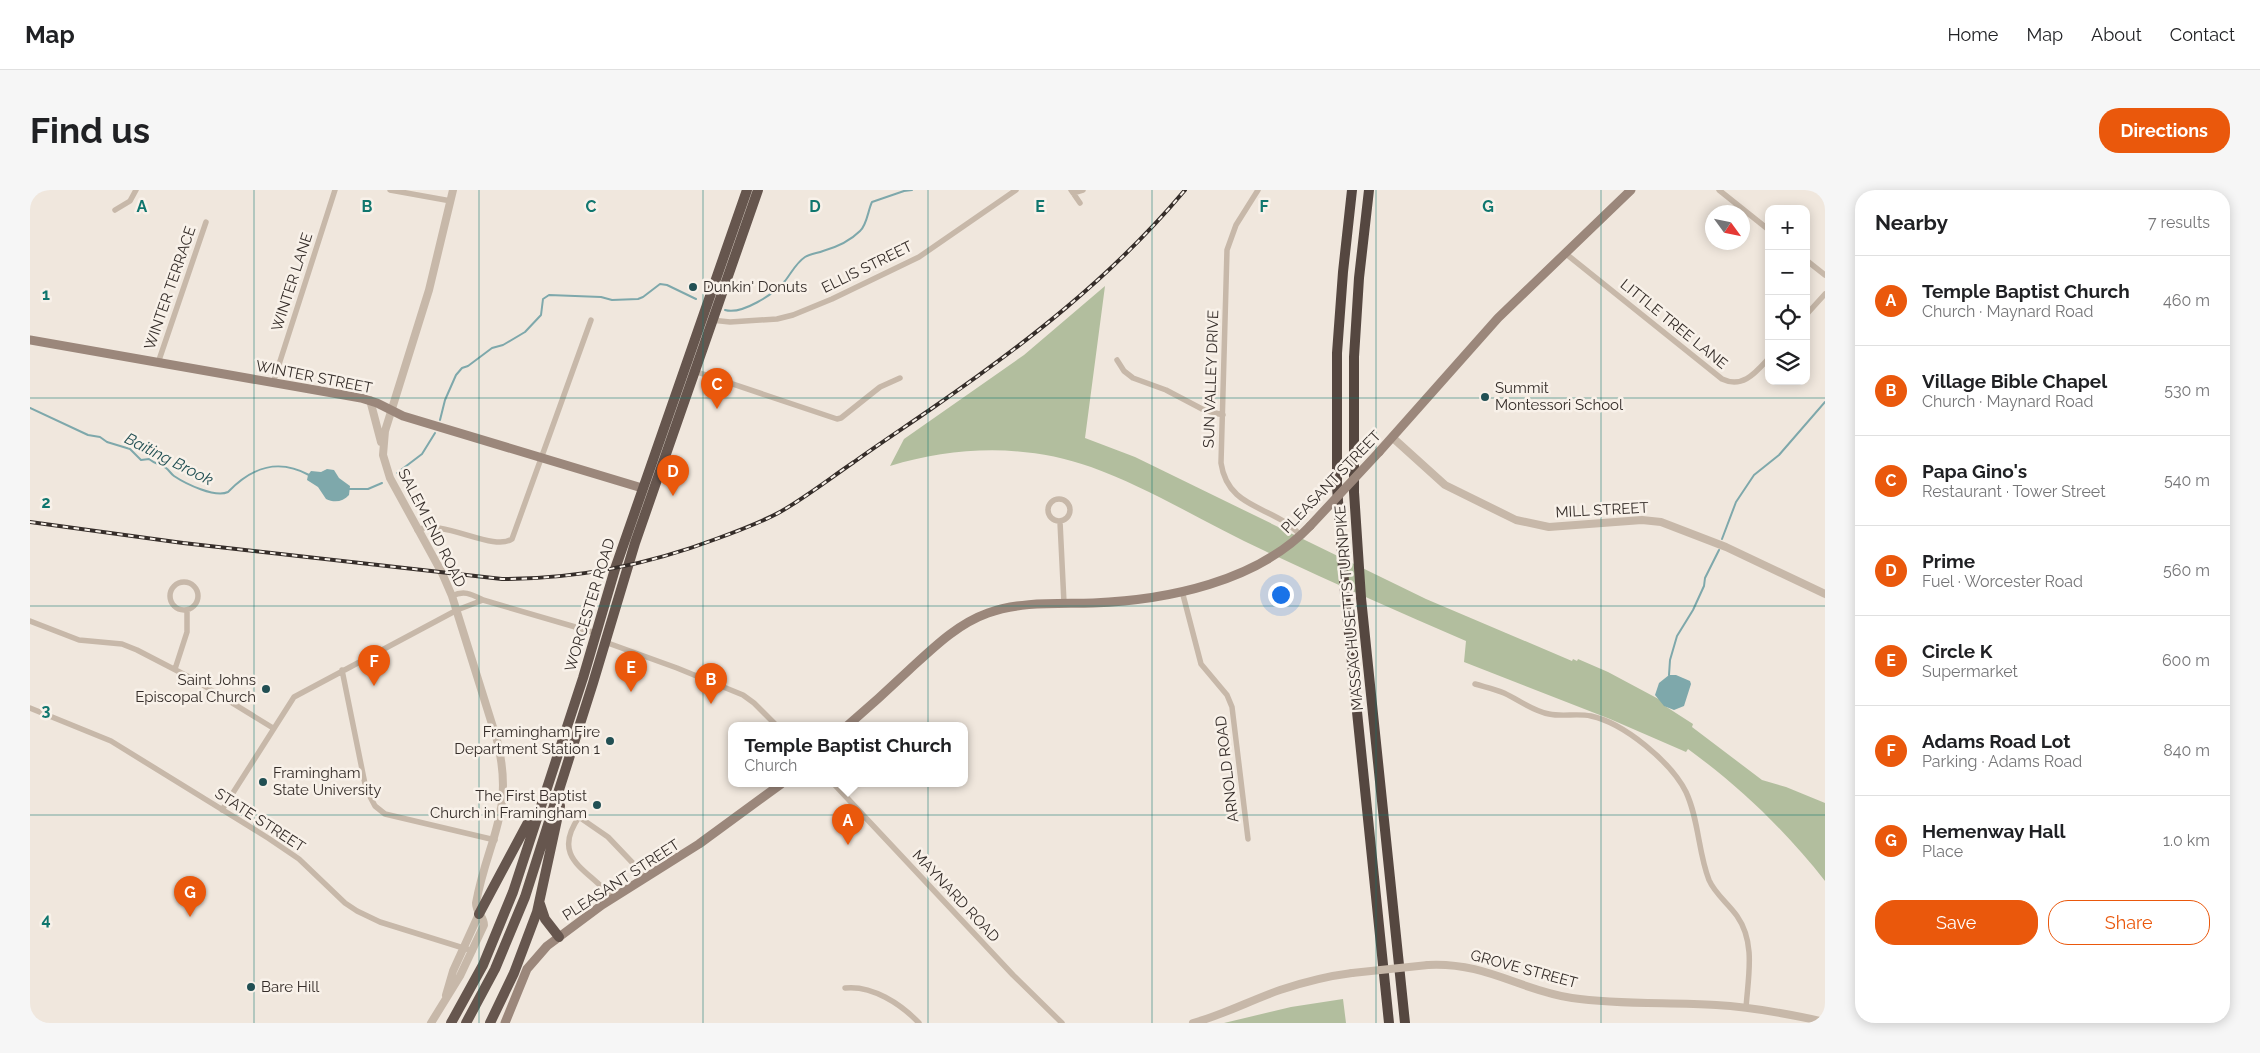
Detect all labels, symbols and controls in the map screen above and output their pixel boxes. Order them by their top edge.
text: Map [25,20,75,49]
text: Home [1947,24,1998,45]
text: Map [2026,24,2063,45]
text: About [2091,24,2142,45]
text: Contact [2170,24,2235,45]
button: Directions [2099,108,2230,153]
text: Find us [30,110,150,151]
text: A [137,197,148,216]
text: B [362,197,373,216]
text: C [586,197,597,216]
text: D [809,197,821,216]
text: E [1035,197,1045,216]
text: F [1259,197,1269,216]
text: G [1482,197,1494,216]
north arrow [1705,205,1750,250]
map controls [1765,205,1810,385]
button: + [1765,205,1810,250]
text: Nearby [1875,210,1948,235]
text: 7 results [2148,213,2210,232]
street label: WINTER TERRACE [140,224,200,352]
street label: WINTER LANE [268,230,316,334]
street label: ELLIS STREET [819,237,915,297]
button: − [1765,250,1810,295]
street label: LITTLE TREE LANE [1617,275,1731,373]
place label: Dunkin' Donuts [703,278,807,296]
text: Temple Baptist Church [1922,280,2130,302]
marker: Dunkin' Donuts [687,281,699,293]
text: 1 [42,285,50,304]
text: A [1886,291,1896,310]
text: 460 m [2163,291,2210,310]
button: locate [1765,295,1810,340]
text: Church · Maynard Road [1922,302,2093,321]
street label: SUN VALLEY DRIVE [1200,310,1222,448]
button: layers [1765,340,1810,385]
street label: WINTER STREET [254,357,374,397]
pin: C [701,368,733,409]
text: Village Bible Chapel [1922,370,2107,392]
place label: Summit Montessori School [1495,379,1624,414]
text: B [1886,381,1896,400]
text: 530 m [2164,381,2210,400]
marker: Summit Montessori School [1479,391,1491,403]
text: Church · Maynard Road [1922,392,2093,411]
street label: PLEASANT STREET [1277,427,1385,537]
water label: Baiting Brook [122,429,217,490]
pin: D [657,455,689,496]
text: Papa Gino's [1922,460,2027,482]
street label: SALEM END ROAD [394,466,470,591]
text: C [1886,471,1896,490]
text: 540 m [2164,471,2210,490]
text: Restaurant · Tower Street [1922,482,2106,501]
text: 2 [41,493,51,512]
street label: MILL STREET [1555,499,1649,521]
street label: MASSACHUSETTS TURNPIKE [1331,504,1367,712]
street label: WORCESTER ROAD [561,536,619,674]
text: Prime [1922,550,1975,572]
text: D [1885,561,1897,580]
text: 560 m [2163,561,2210,580]
text: Fuel · Worcester Road [1922,572,2083,591]
your location [1268,582,1294,608]
text: Circle K [1922,640,1993,662]
pin: F [358,645,390,686]
pin: E [615,651,647,692]
text: E [1886,651,1896,670]
text: 600 m [2162,651,2210,670]
text: Supermarket [1922,662,2018,681]
pin: B [695,663,727,704]
place label: Saint Johns Episcopal Church [135,671,256,706]
marker: Saint Johns Episcopal Church [260,683,272,695]
text: 3 [42,701,51,720]
street label: ARNOLD ROAD [1211,714,1242,824]
popup [728,722,968,787]
place label: Framingham Fire Department Station 1 [454,723,601,758]
text: Adams Road Lot [1922,730,2071,752]
text: Temple Baptist Church [744,734,952,756]
marker: Framingham Fire Department Station 1 [604,735,616,747]
text: F [1886,741,1896,760]
text: 840 m [2163,741,2210,760]
text: Parking · Adams Road [1922,752,2082,771]
text: Church [744,756,797,775]
place label: Framingham State University [273,764,381,799]
marker: Framingham State University [257,776,269,788]
street label: STATE STREET [212,784,308,856]
place label: The First Baptist Church in Framingham [430,787,587,822]
marker: The First Baptist Church in Framingham [591,799,603,811]
pin: A [832,804,864,845]
text: Hemenway Hall [1922,820,2065,842]
text: G [1885,831,1897,850]
text: 1.0 km [2163,831,2210,850]
street label: PLEASANT STREET [559,835,683,925]
text: Place [1922,842,1963,861]
street label: MAYNARD ROAD [909,846,1004,946]
pin: G [174,876,206,917]
button: Save [1875,900,2038,945]
button: Share [2048,900,2210,945]
text: 4 [41,910,51,929]
street label: GROVE STREET [1469,946,1579,992]
place label: Bare Hill [261,978,320,996]
marker: Bare Hill [245,981,257,993]

